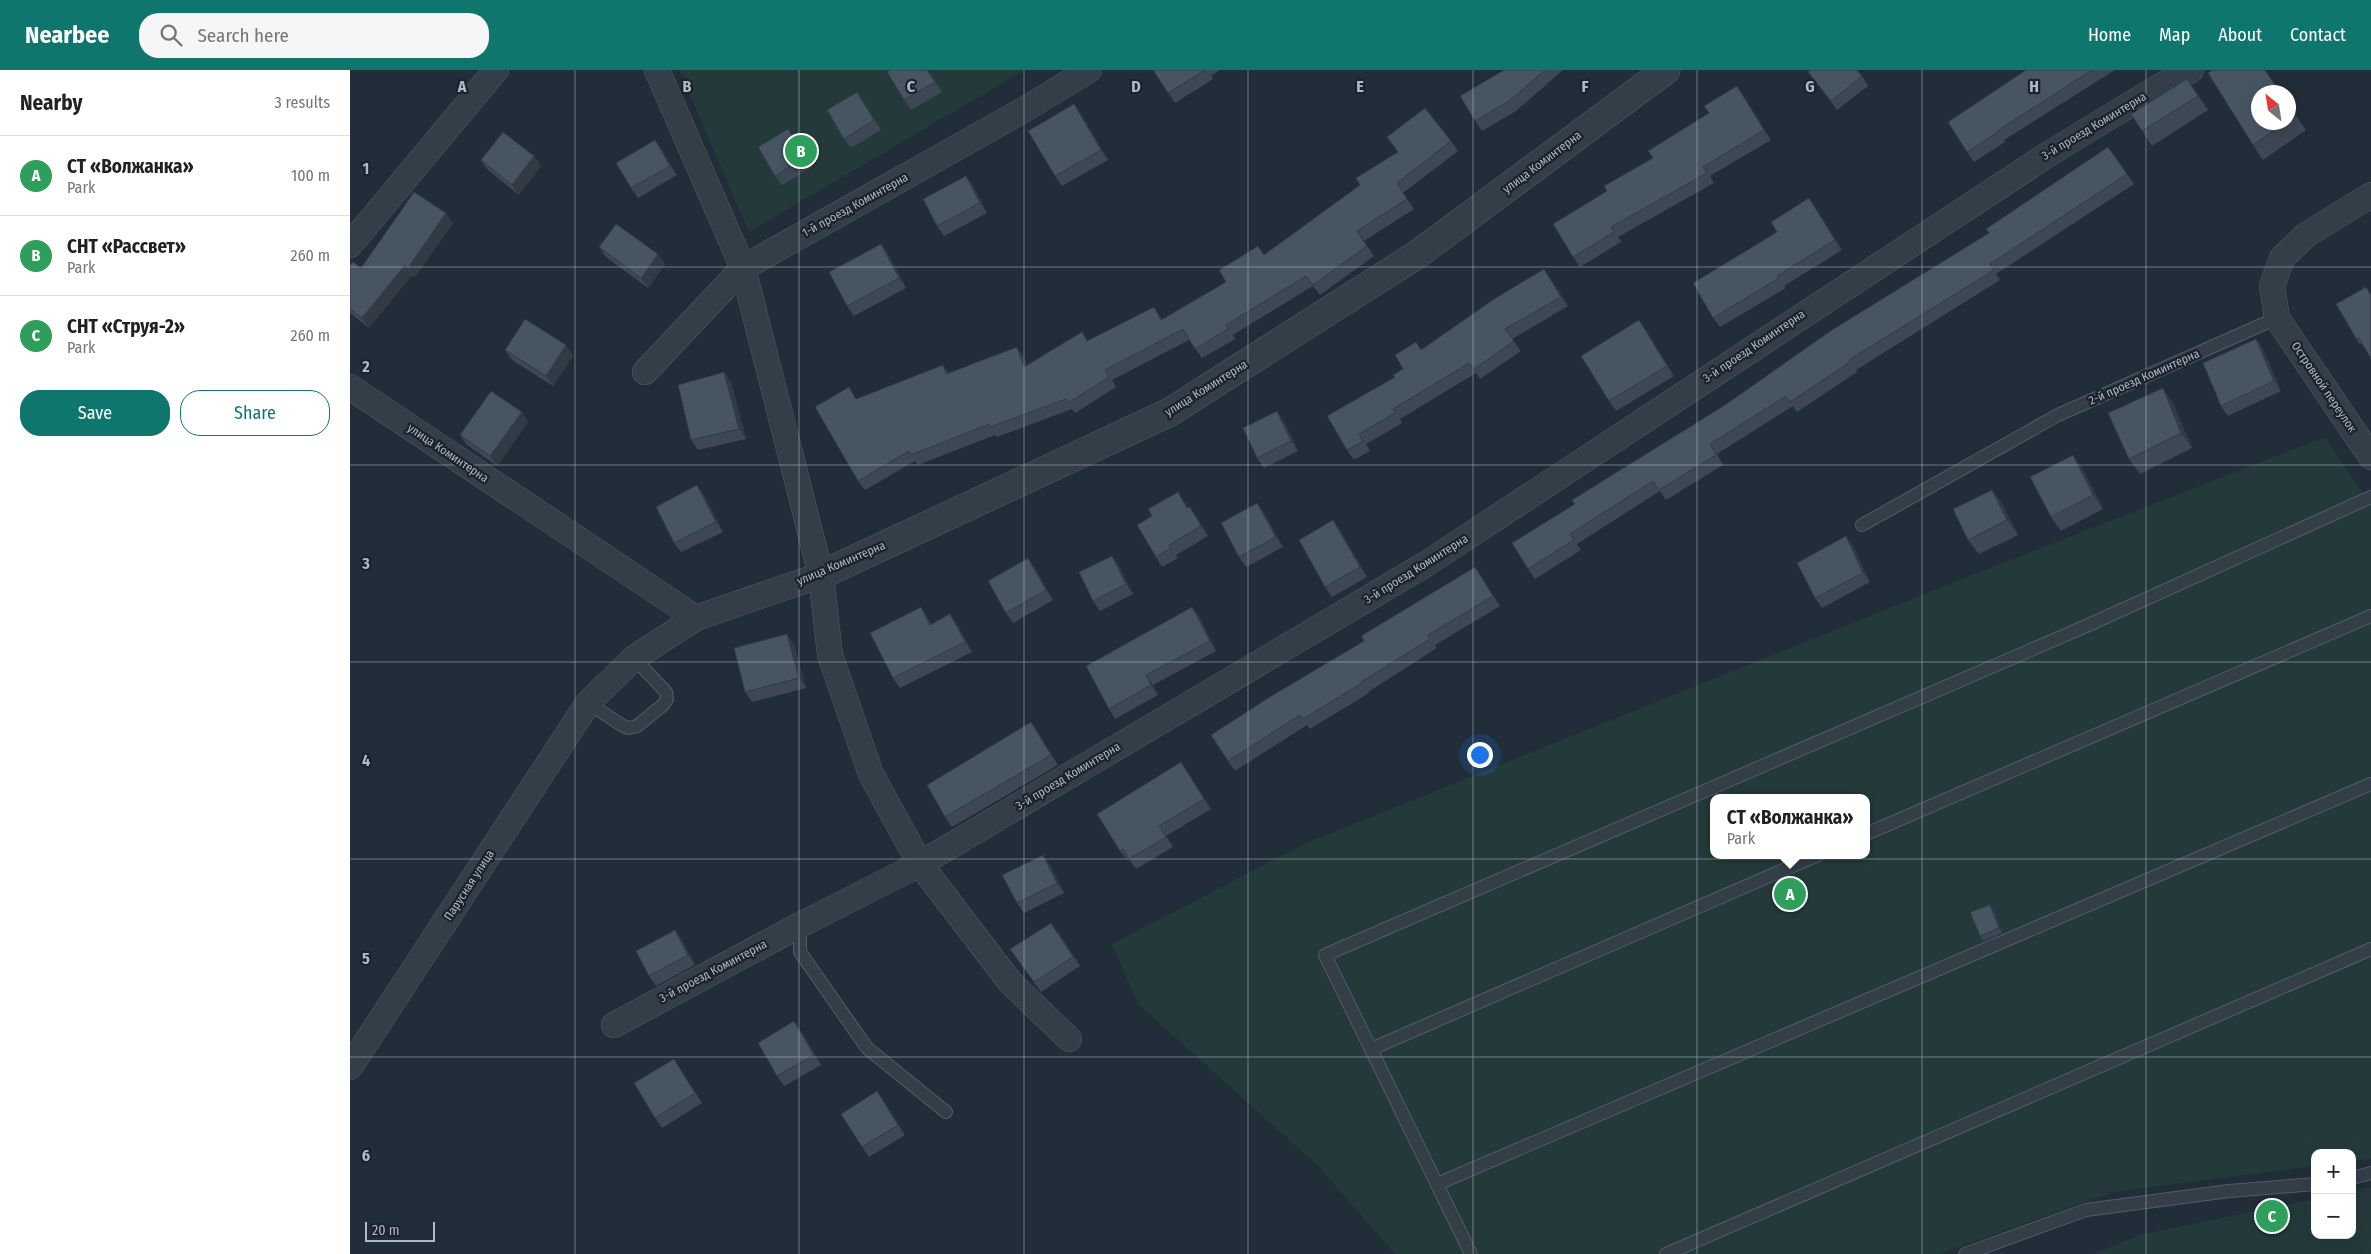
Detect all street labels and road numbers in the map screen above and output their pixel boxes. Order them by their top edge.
street label: 3-й проезд Коминтерна [2039,89,2149,163]
street label: улица Коминтерна [1500,128,1584,196]
street label: 1-й проезд Коминтерна [800,170,911,240]
street label: 3-й проезд Коминтерна [1700,307,1808,385]
street label: Островной переулок [2289,339,2360,435]
street label: 2-й проезд Коминтерна [2087,346,2202,408]
street label: улица Коминтерна [1162,357,1250,419]
street label: улица Коминтерна [405,421,491,485]
street label: 3-й проезд Коминтерна [1362,531,1471,607]
street label: улица Коминтерна [795,538,887,588]
street label: 3-й проезд Коминтерна [1013,739,1123,813]
street label: Парусная улица [441,847,497,923]
street label: 3-й проезд Коминтерна [657,937,769,1005]

